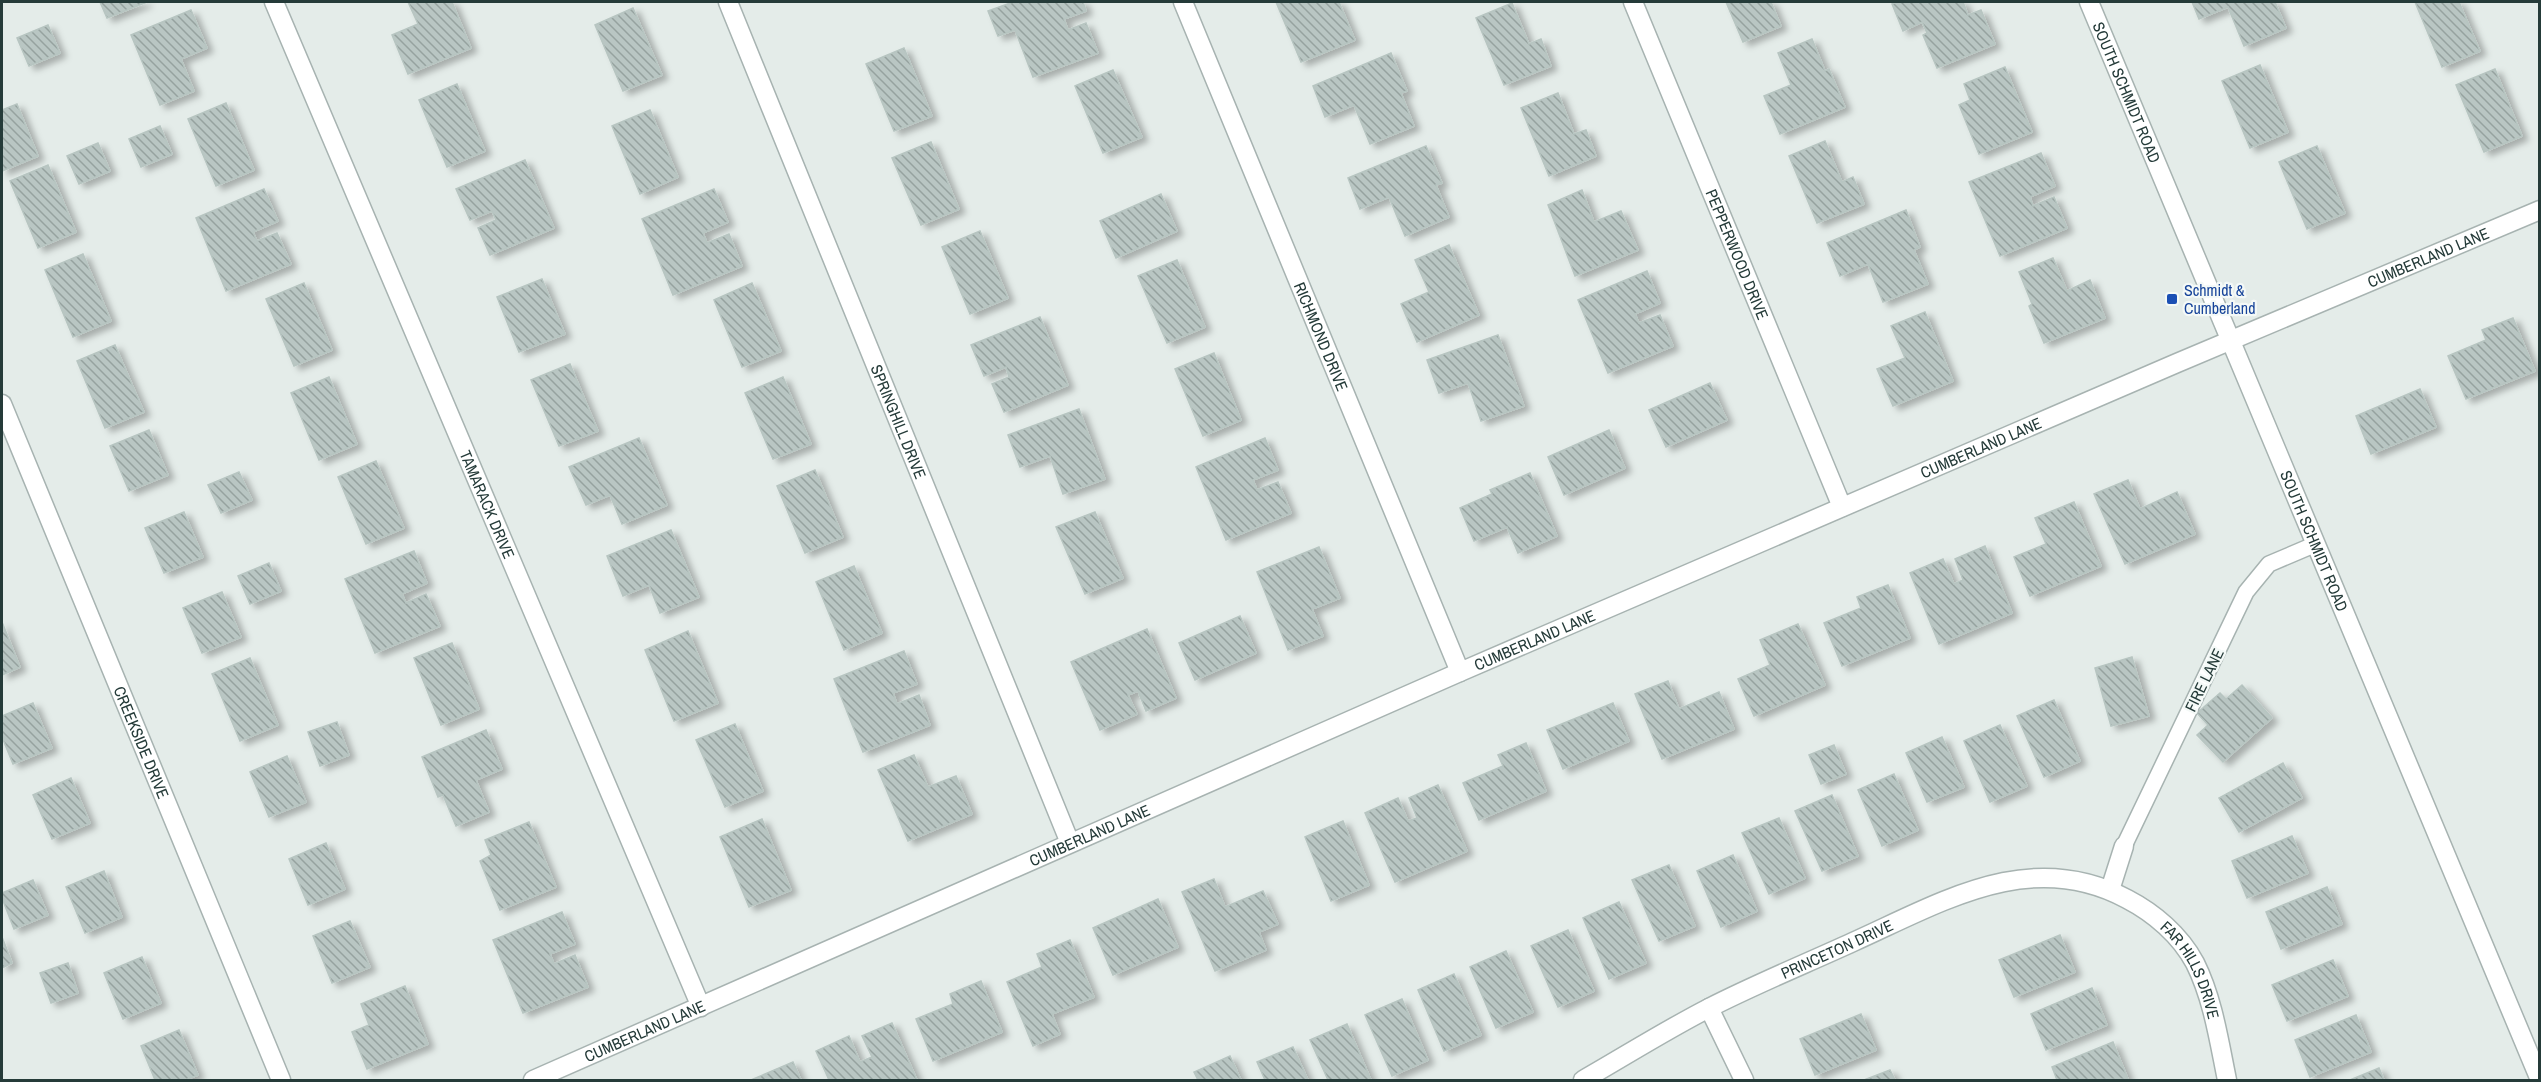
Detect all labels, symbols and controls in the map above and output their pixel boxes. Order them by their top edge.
street label: SOUTH SCHMIDT ROAD [2088,19,2166,166]
street label: PEPPERWOOD DRIVE [1701,186,1774,323]
street label: CUMBERLAND LANE [2364,222,2492,293]
street label: RICHMOND DRIVE [1289,279,1354,394]
place label: Schmidt & Cumberland [2184,279,2255,319]
marker: Schmidt & Cumberland [2165,292,2179,306]
street label: SPRINGHILL DRIVE [866,361,932,482]
street label: CUMBERLAND LANE [1917,412,2045,483]
street label: TAMARACK DRIVE [455,447,520,562]
street label: SOUTH SCHMIDT ROAD [2275,467,2354,615]
street label: CUMBERLAND LANE [1471,604,1599,676]
street label: FIRE LANE [2179,645,2229,715]
street label: CREEKSIDE DRIVE [109,683,175,802]
street label: CUMBERLAND LANE [1026,799,1153,871]
street label: PRINCETON DRIVE [1777,914,1897,984]
street label: FAR HILLS DRIVE [2156,916,2225,1021]
street label: CUMBERLAND LANE [581,995,709,1067]

